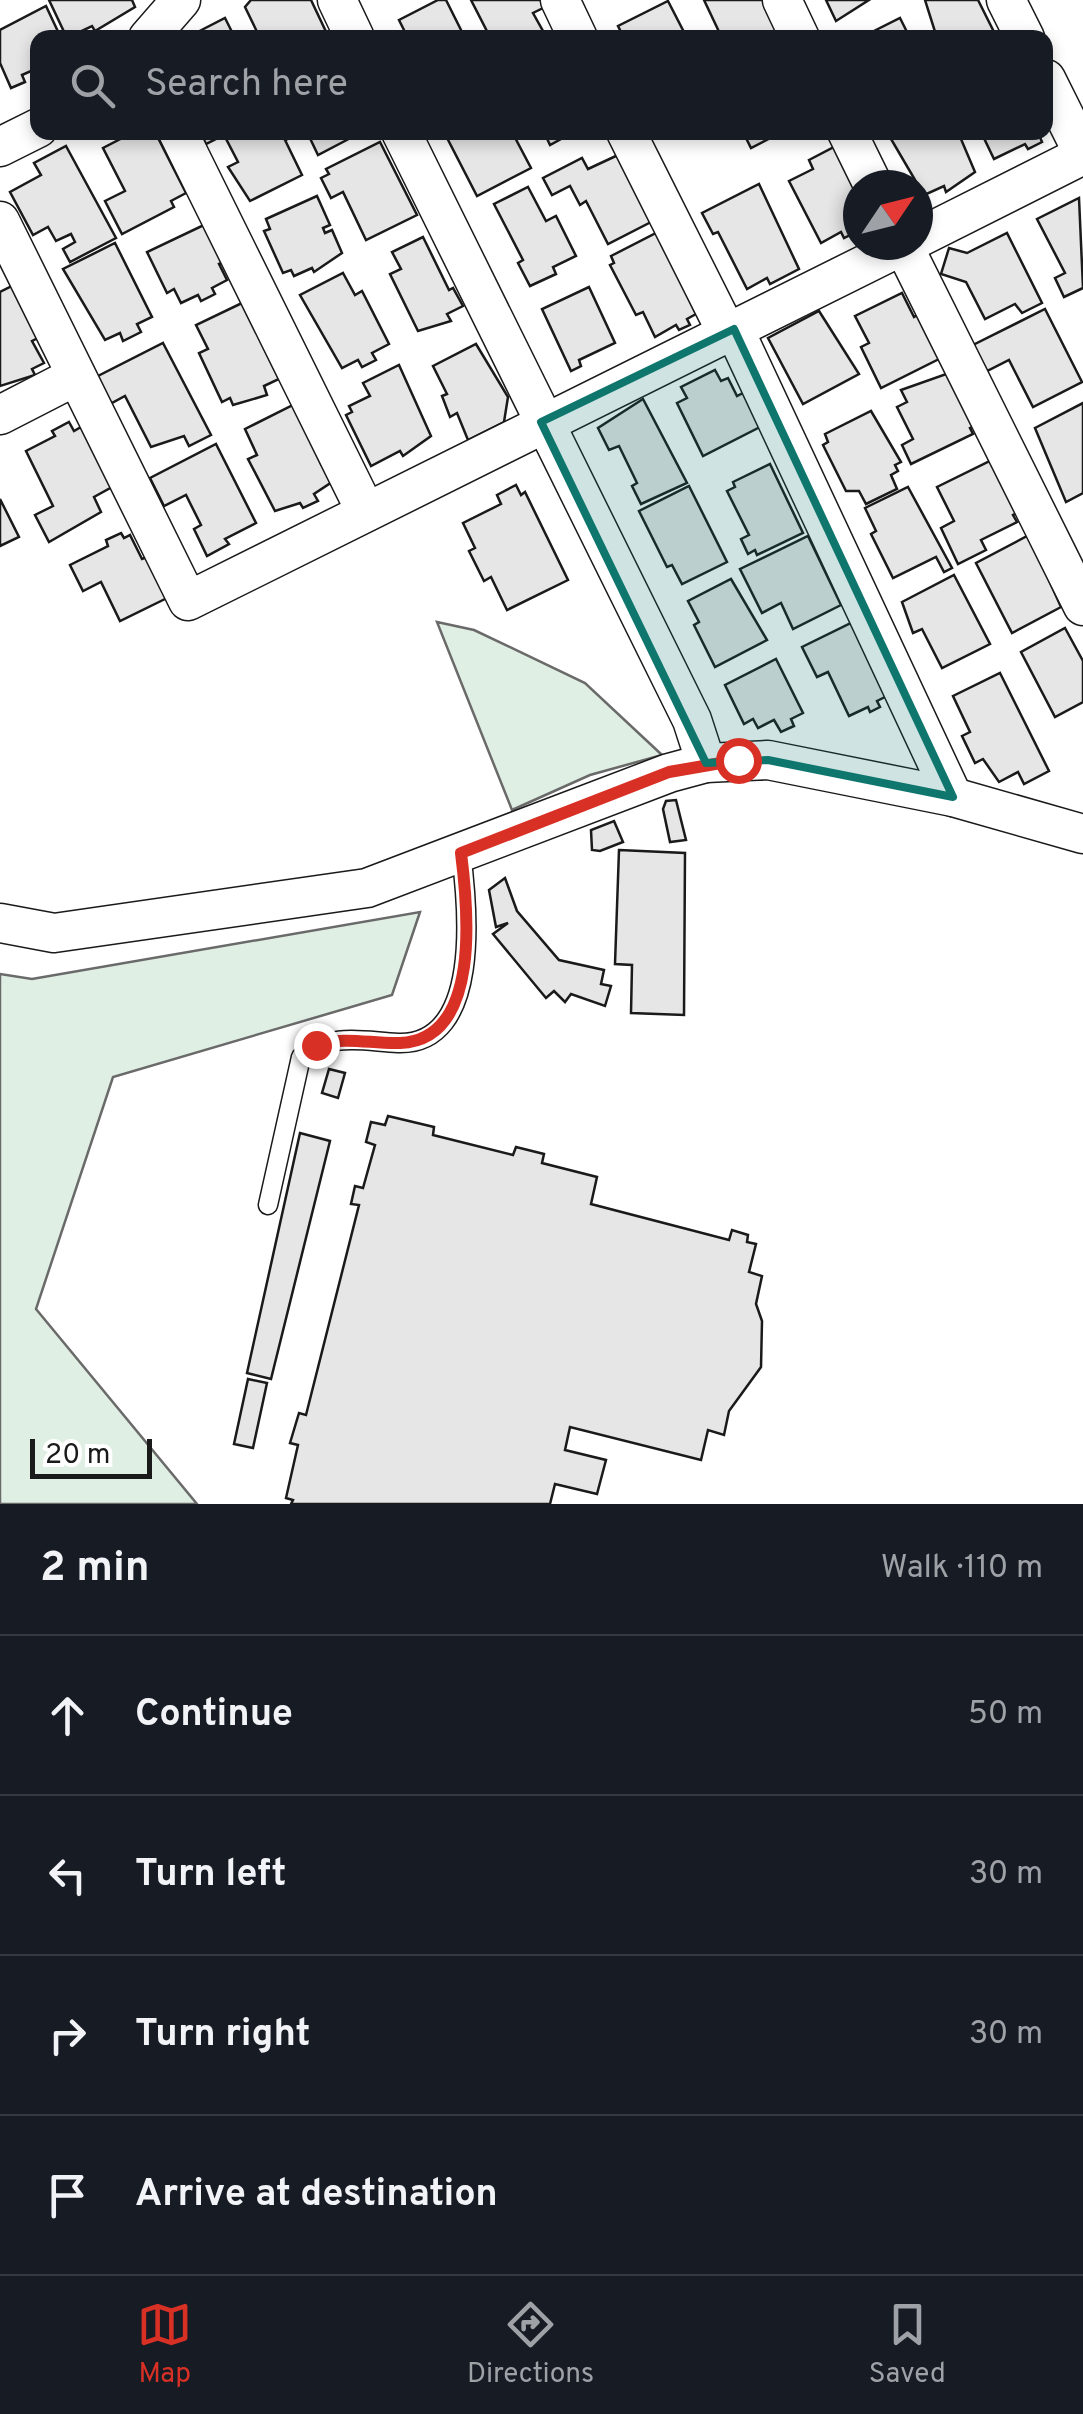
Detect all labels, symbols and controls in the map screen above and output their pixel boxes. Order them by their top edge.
search box [30,30,1053,140]
icon: search [65,58,120,113]
text: Search here [145,61,348,110]
north arrow [843,170,933,260]
route start [716,738,762,784]
route end [294,1023,340,1069]
scale bar [30,1434,152,1478]
text: 20 m [45,1438,110,1474]
text: 2 min [40,1543,150,1596]
text: Walk · 110 m [881,1549,1043,1589]
icon: ahead [40,1688,95,1743]
text: Continue [135,1691,293,1740]
text: 50 m [968,1695,1043,1735]
icon: left [40,1848,95,1903]
text: Turn left [135,1851,287,1900]
text: 30 m [969,1855,1043,1895]
icon: right [40,2008,95,2063]
text: Turn right [135,2011,310,2060]
text: 30 m [969,2015,1043,2055]
icon: arrive [40,2168,95,2223]
text: Arrive at destination [135,2171,498,2220]
tab: Map [137,2297,192,2393]
tab: Directions [467,2297,594,2393]
tab: Saved [869,2297,946,2393]

